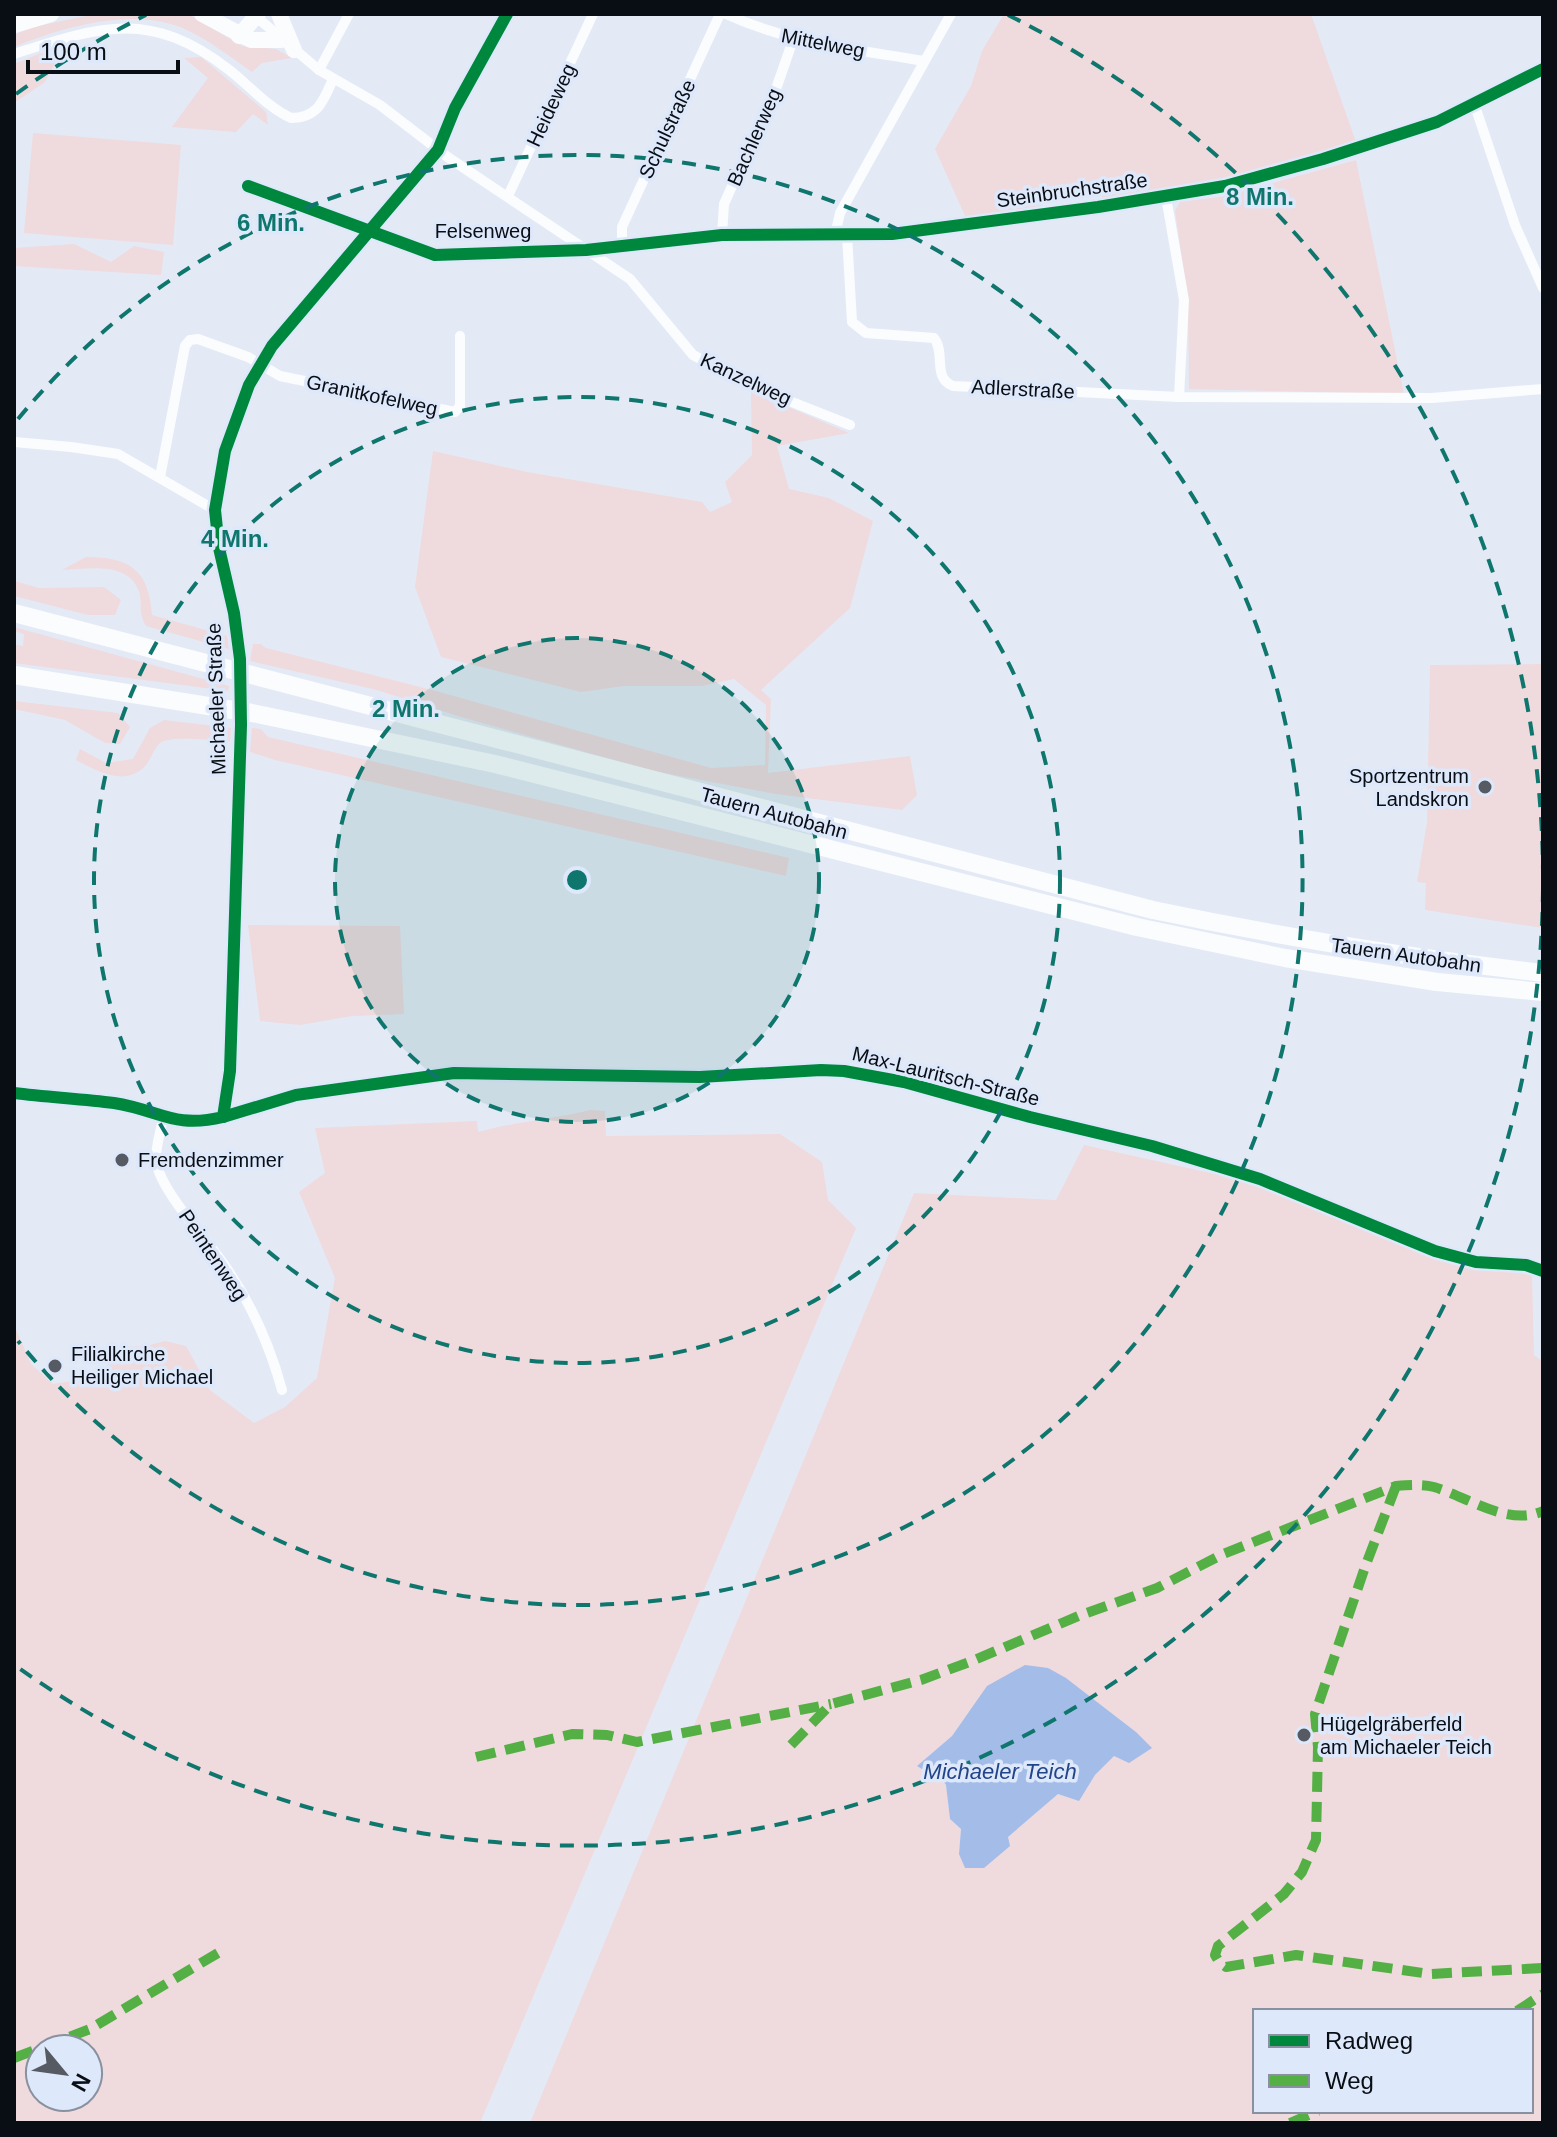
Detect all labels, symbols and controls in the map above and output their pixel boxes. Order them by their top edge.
scale bar [28,24,178,74]
street label: Mittelweg [779,24,867,62]
text: 100 m [40,38,107,65]
street label: Heideweg [522,60,580,150]
street label: Schulstraße [634,76,700,182]
street label: Bachlerweg [723,85,785,189]
street label: Steinbruchstraße [995,169,1149,211]
text: 8 Min. [1226,183,1294,210]
text: 6 Min. [237,209,305,236]
street label: Felsenweg [435,220,531,242]
street label: Kanzelweg [697,348,795,410]
street label: Granitkofelweg [304,370,440,420]
street label: Adlerstraße [971,375,1075,403]
text: 4 Min. [201,525,269,552]
street label: Michaeler Straße [202,623,230,775]
text: 2 Min. [372,695,440,722]
place label: Sportzentrum Landskron [1349,765,1469,810]
marker: Sportzentrum Landskron [1476,778,1494,796]
street label: Tauern Autobahn [698,783,850,843]
centre of rings [563,866,591,894]
street label: Tauern Autobahn [1330,934,1482,976]
street label: Max-Lauritsch-Straße [850,1042,1042,1110]
place label: Fremdenzimmer [138,1149,284,1171]
marker: Fremdenzimmer [113,1151,131,1169]
street label: Peintenweg [175,1206,251,1304]
place label: Filialkirche Heiliger Michael [71,1343,213,1388]
marker: Filialkirche Heiliger Michael [46,1357,64,1375]
place label: Hügelgräberfeld am Michaeler Teich [1320,1713,1492,1758]
marker: Hügelgräberfeld am Michaeler Teich [1295,1726,1313,1744]
water label: Michaeler Teich [923,1759,1077,1784]
legend [1253,2009,1533,2113]
text: Radweg [1325,2027,1413,2054]
north arrow [24,2033,104,2113]
text: Weg [1325,2067,1374,2094]
text: N [66,2069,96,2095]

